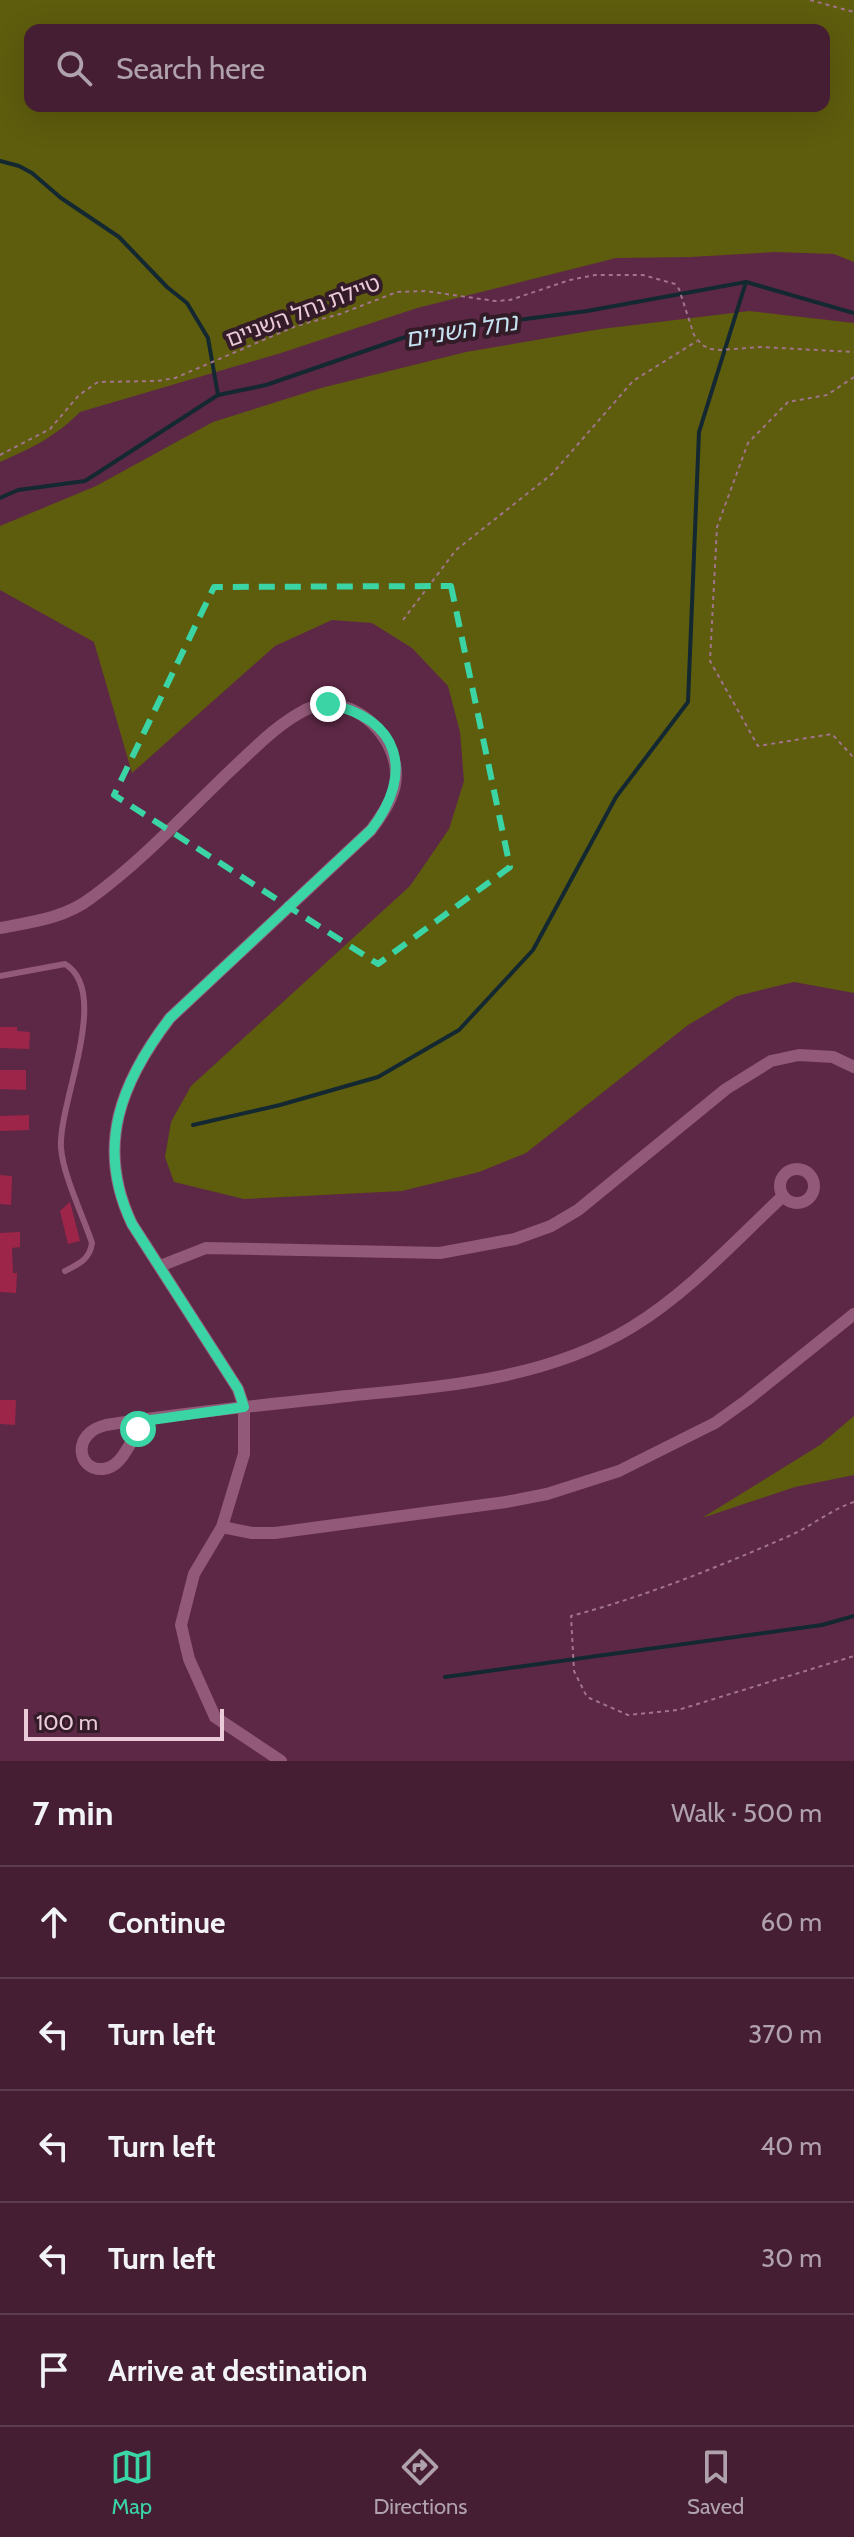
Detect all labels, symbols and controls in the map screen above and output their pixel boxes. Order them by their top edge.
search box [24,24,830,112]
icon: search [52,46,96,90]
text: Search here [116,50,265,87]
street label: טיילת נחל השניים [222,269,384,353]
water label: נחל השניים [403,306,521,353]
route end [310,686,346,722]
route start [120,1411,156,1447]
scale bar [24,1705,224,1741]
text: 100 m [36,1709,98,1736]
text: 7 min [32,1792,113,1834]
text: Walk · 500 m [671,1797,822,1829]
icon: ahead [32,1900,76,1944]
text: Continue [108,1904,225,1941]
text: 60 m [760,1906,822,1938]
icon: left [32,2012,76,2056]
text: Turn left [108,2016,216,2053]
text: 370 m [748,2018,822,2050]
icon: left [32,2124,76,2168]
text: Turn left [108,2128,216,2165]
text: 40 m [760,2130,822,2162]
icon: left [32,2236,76,2280]
text: Turn left [108,2240,216,2277]
text: 30 m [761,2242,822,2274]
icon: arrive [32,2348,76,2392]
text: Arrive at destination [108,2352,368,2389]
tab: Map [110,2445,154,2520]
tab: Directions [373,2445,467,2520]
tab: Saved [687,2445,744,2520]

